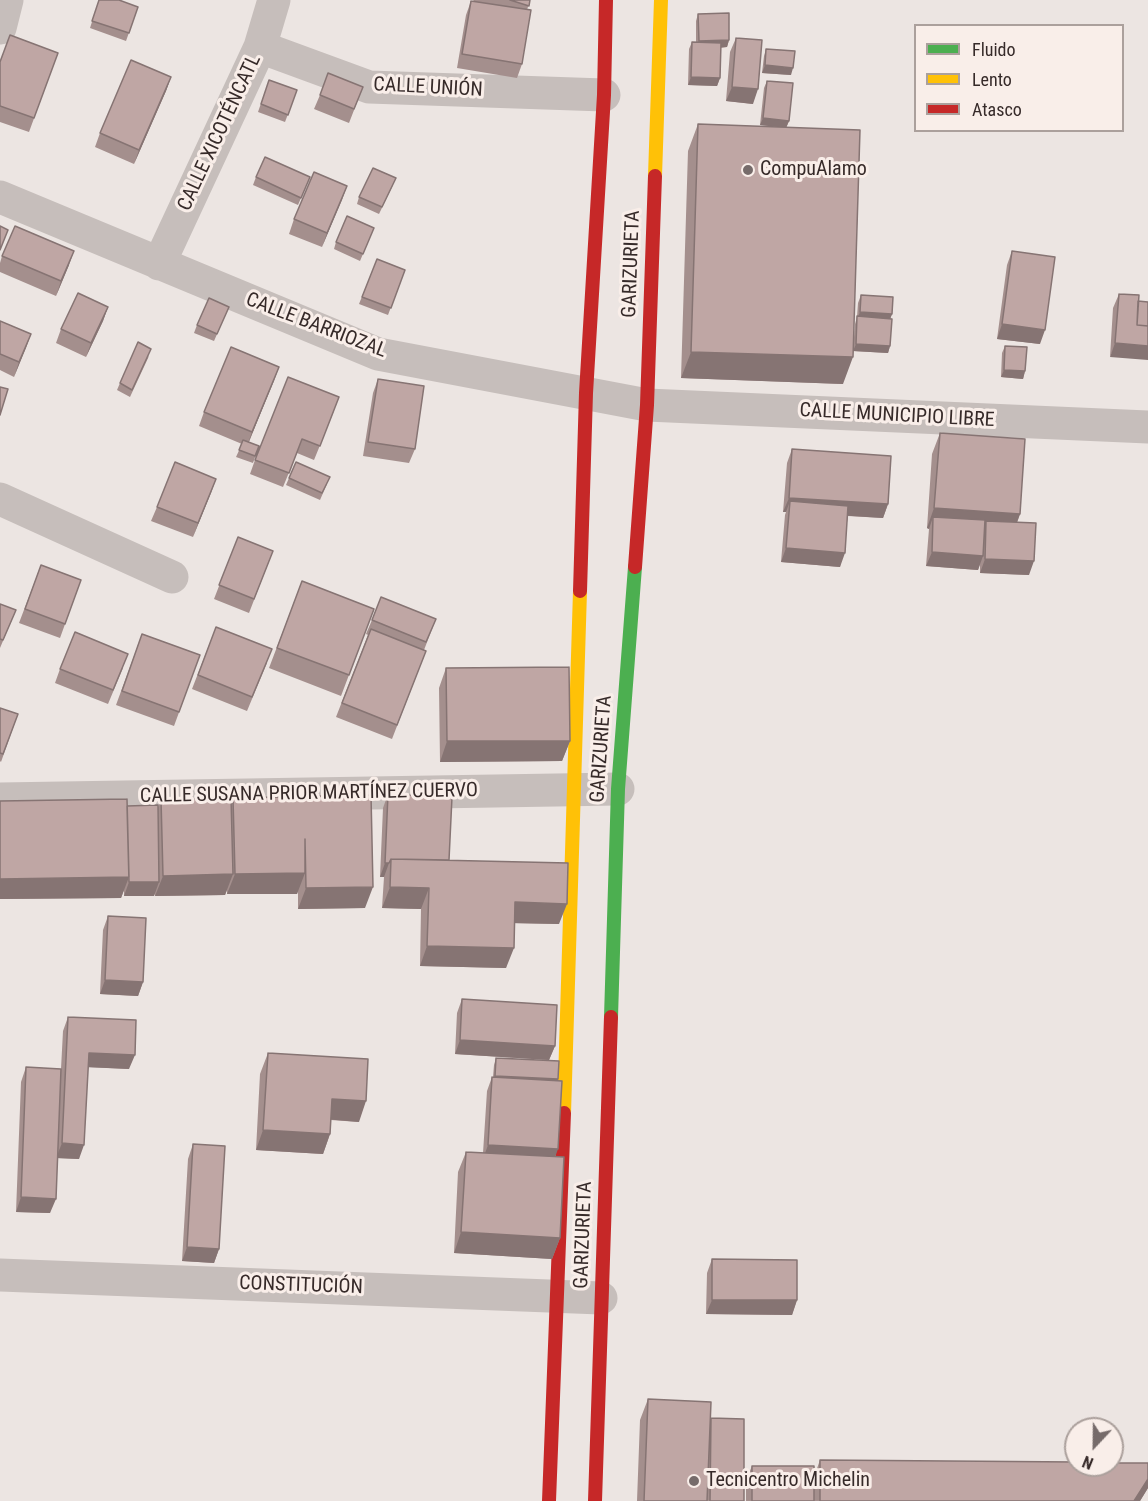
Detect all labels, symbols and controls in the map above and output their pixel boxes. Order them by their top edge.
legend [914,24,1124,132]
text: Fluido [972,39,1016,60]
street label: CALLE XICOTÉNCATL [173,51,267,215]
text: Lento [972,69,1012,90]
street label: CALLE UNIÓN [373,73,483,103]
text: Atasco [972,99,1022,120]
place label: CompuAlamo [760,158,867,182]
marker: CompuAlamo [741,163,755,177]
street label: GARIZURIETA [618,210,646,318]
street label: CALLE BARRIOZAL [242,288,390,364]
street label: CALLE MUNICIPIO LIBRE [799,399,995,433]
street label: GARIZURIETA [586,695,618,803]
street label: CALLE SUSANA PRIOR MARTÍNEZ CUERVO [140,779,478,809]
street label: GARIZURIETA [570,1181,598,1289]
street label: CONSTITUCIÓN [239,1272,363,1300]
north arrow [1064,1417,1124,1477]
text: N [1080,1452,1096,1473]
place label: Tecnicentro Michelin [706,1469,870,1493]
marker: Tecnicentro Michelin [687,1474,701,1488]

